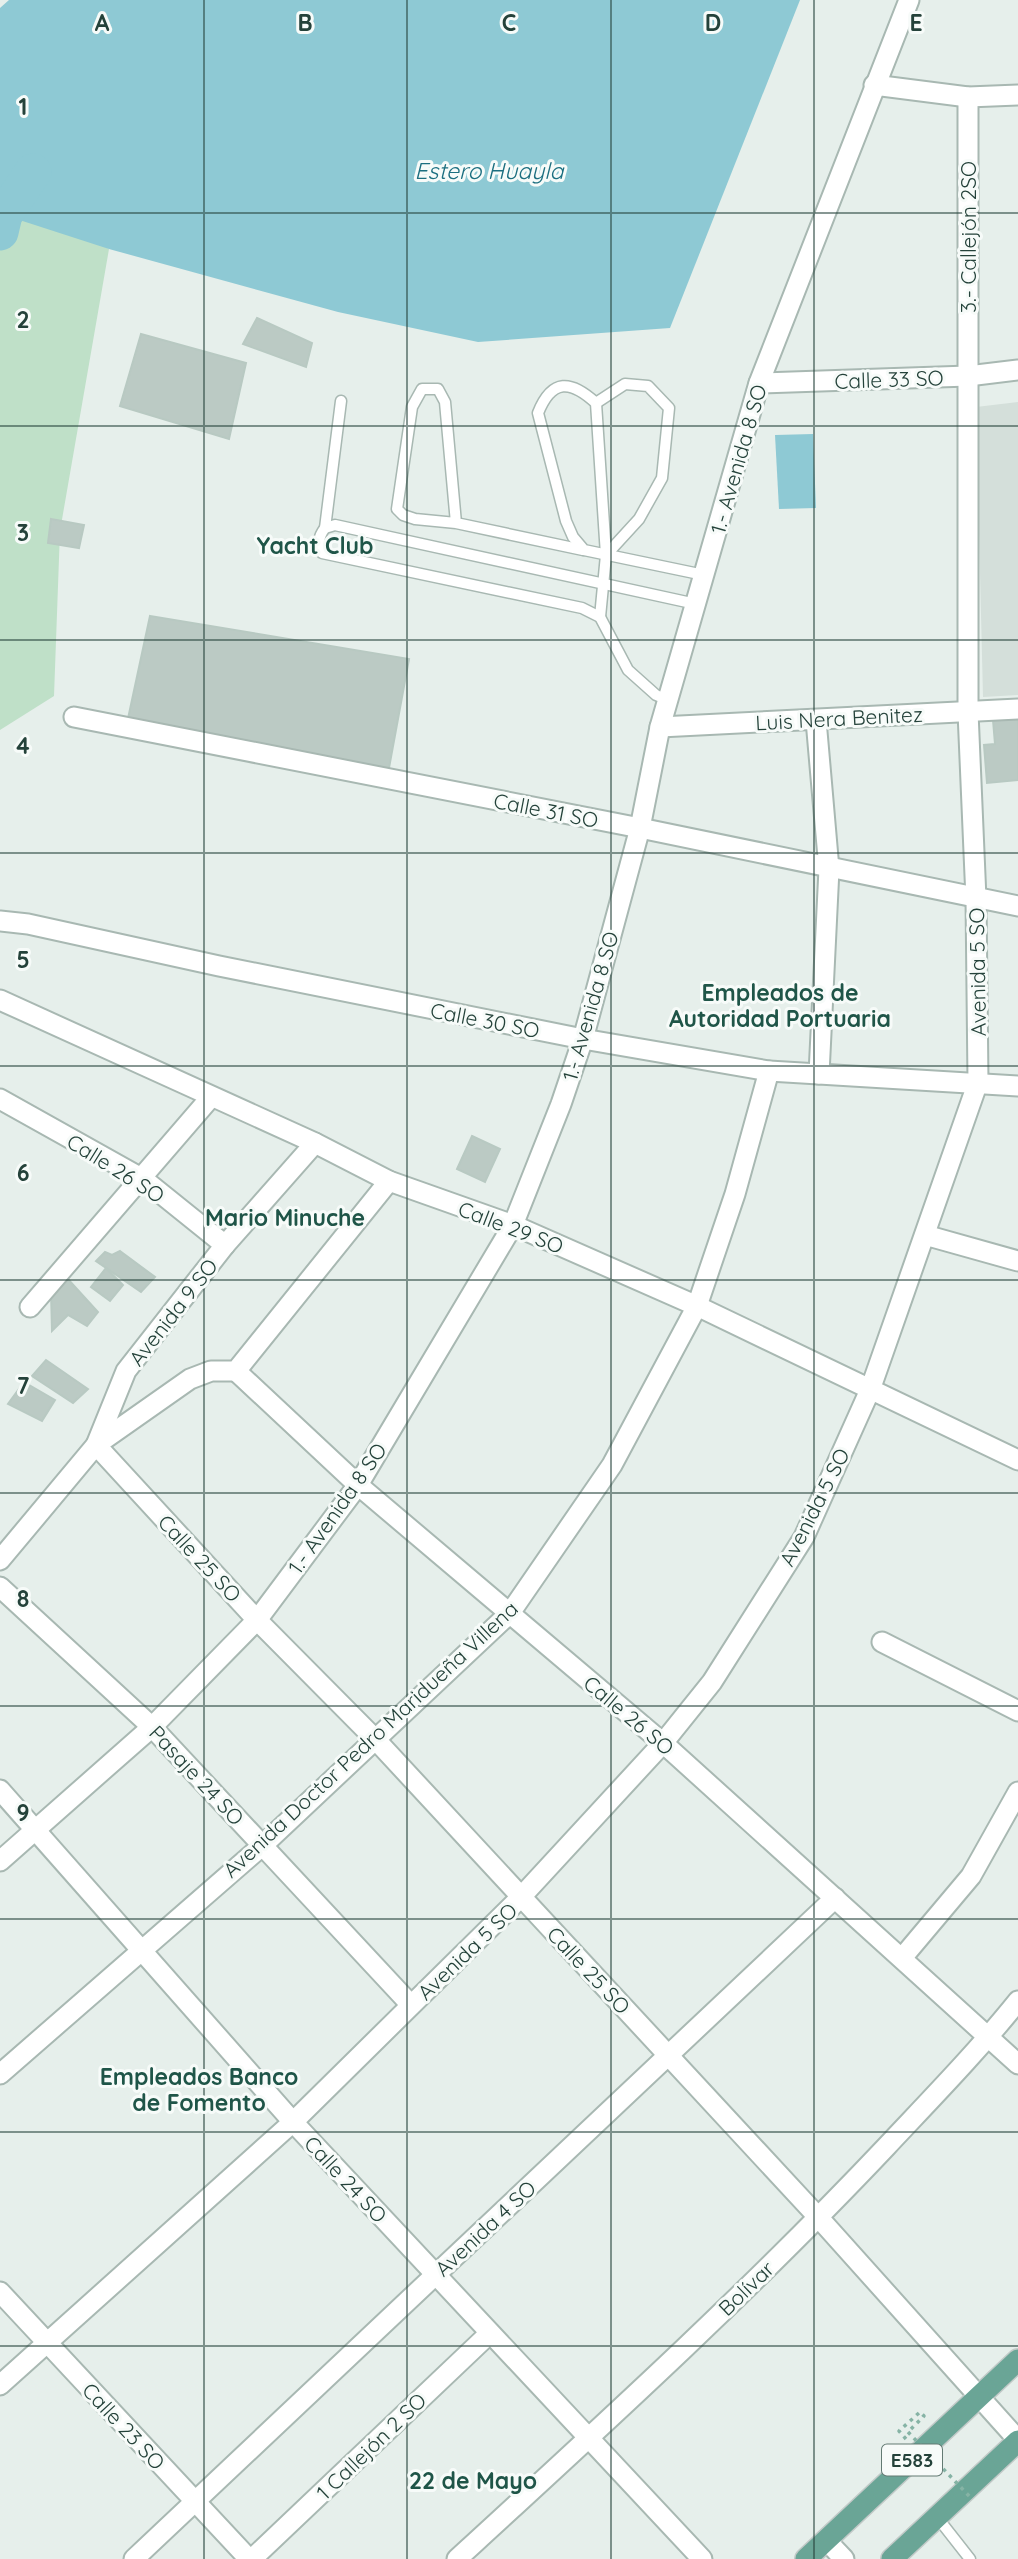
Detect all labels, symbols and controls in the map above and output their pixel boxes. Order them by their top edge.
text: A [95,8,110,37]
text: B [297,8,313,37]
text: C [502,8,516,37]
text: D [705,8,721,37]
text: E [909,8,923,37]
text: 1 [19,92,27,121]
water label: Estero Huayla [415,156,565,185]
street label: 3.- Callejón 2SO [955,161,981,313]
text: 2 [16,305,30,334]
street label: Calle 33 SO [834,364,944,394]
street label: 1.- Avenida 8 SO [704,381,772,537]
text: 3 [17,518,29,547]
district label: Yacht Club [256,531,374,560]
street label: Luis Nera Benitez [755,701,923,735]
text: 4 [16,731,30,760]
street label: Calle 31 SO [492,787,600,833]
street label: Avenida 5 SO [963,907,991,1037]
street label: 1.- Avenida 8 SO [556,928,624,1084]
text: 5 [16,945,30,974]
district label: Empleados de Autoridad Portuaria [669,978,891,1033]
street label: Calle 30 SO [428,997,542,1043]
street label: Calle 26 SO [62,1128,170,1208]
text: 6 [17,1158,29,1187]
street label: Calle 29 SO [455,1195,567,1259]
district label: Mario Minuche [205,1203,365,1232]
street label: Avenida 9 SO [123,1253,223,1371]
text: 7 [17,1371,30,1400]
street label: 1.- Avenida 8 SO [282,1437,392,1579]
street label: Avenida 5 SO [773,1444,855,1570]
street label: Calle 25 SO [153,1509,247,1607]
text: 8 [17,1584,29,1613]
street label: Avenida Doctor Pedro Maridueña Villena [217,1595,523,1883]
street label: Calle 26 SO [578,1670,680,1760]
street label: Pasaje 24 SO [144,1720,250,1830]
text: 9 [16,1798,30,1827]
street label: Avenida 5 SO [412,1897,522,2005]
street label: Calle 25 SO [542,1921,636,2019]
district label: Empleados Banco de Fomento [100,2062,298,2117]
street label: Calle 24 SO [299,2130,393,2228]
street label: Avenida 4 SO [429,2175,541,2281]
street label: Bolívar [713,2255,779,2321]
street label: Calle 23 SO [77,2377,171,2475]
street label: 1 Callejón 2 SO [311,2387,431,2505]
road number: E583 [882,2444,942,2476]
district label: 22 de Mayo [409,2466,537,2495]

